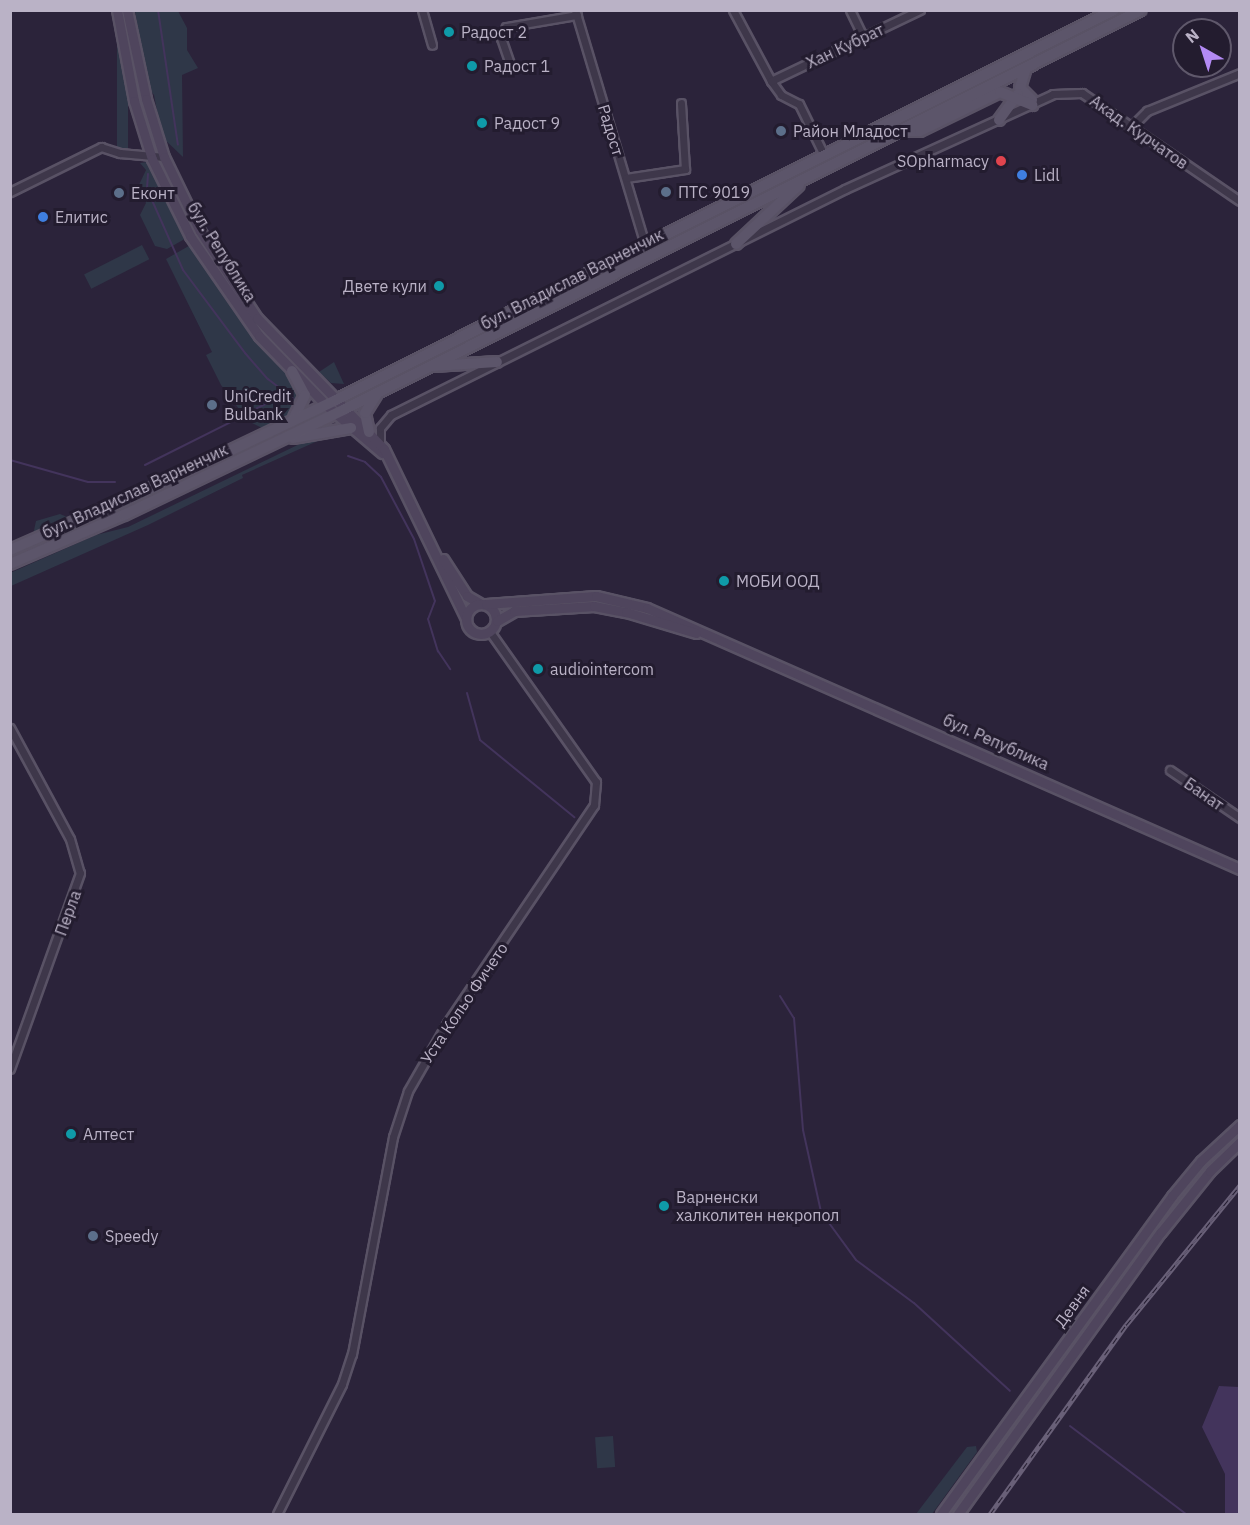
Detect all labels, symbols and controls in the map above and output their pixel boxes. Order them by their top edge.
north arrow [1172,18,1232,78]
street label: Хан Кубрат [803,20,887,72]
place label: Радост 2 [461,22,527,42]
text: N [1181,24,1203,47]
marker: Радост 2 [442,25,456,39]
place label: Радост 1 [484,56,550,76]
marker: Радост 1 [465,59,479,73]
street label: Акад. Курчатов [1086,91,1192,173]
street label: Радост [594,102,628,158]
place label: Радост 9 [494,113,560,133]
marker: Радост 9 [475,116,489,130]
place label: Район Младост [793,121,908,141]
marker: Район Младост [774,124,788,138]
place label: SOpharmacy [897,151,989,171]
marker: SOpharmacy [994,154,1008,168]
place label: Lidl [1034,165,1060,185]
marker: Lidl [1015,168,1029,182]
place label: ПТС 9019 [678,182,750,202]
place label: Еконт [131,183,175,203]
marker: ПТС 9019 [659,185,673,199]
marker: Еконт [112,186,126,200]
street label: бул. Република [184,199,260,305]
place label: Елитис [55,207,108,227]
marker: Елитис [36,210,50,224]
street label: бул. Владислав Варненчик [478,225,666,333]
place label: Двете кули [343,276,427,296]
marker: Двете кули [432,279,446,293]
place label: UniCredit Bulbank [224,386,291,424]
marker: UniCredit Bulbank [205,398,219,412]
street label: бул. Владислав Варненчик [39,440,231,542]
place label: МОБИ ООД [736,571,820,591]
marker: МОБИ ООД [717,574,731,588]
place label: audiointercom [550,659,654,679]
marker: audiointercom [531,662,545,676]
street label: бул. Република [940,710,1052,774]
street label: Банат [1181,774,1227,814]
street label: Перла [51,888,85,938]
street label: Уста Кольо Фичето [416,939,512,1067]
place label: Алтест [83,1124,134,1144]
marker: Алтест [64,1127,78,1141]
place label: Варненски халколитен некропол [676,1187,839,1225]
marker: Варненски халколитен некропол [657,1199,671,1213]
place label: Speedy [105,1226,158,1246]
marker: Speedy [86,1229,100,1243]
street label: Девня [1050,1281,1094,1331]

